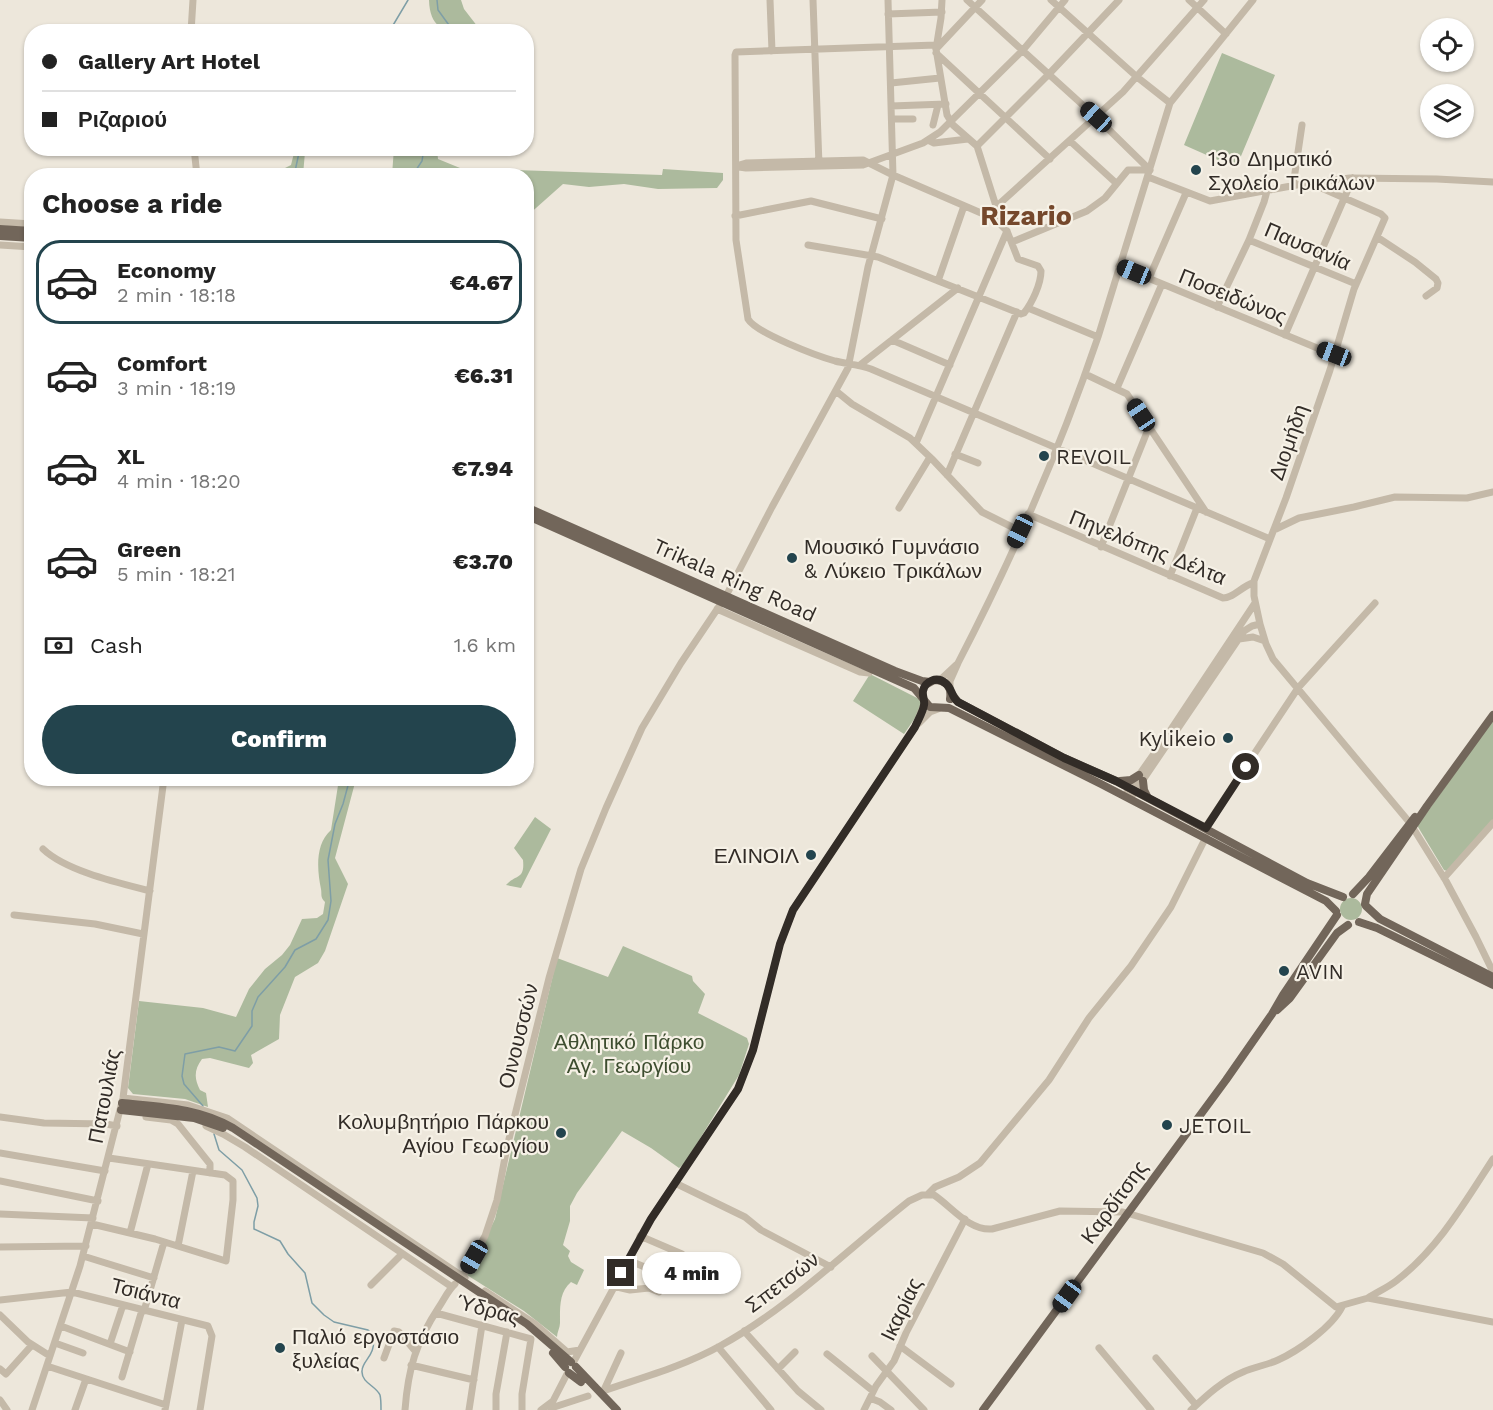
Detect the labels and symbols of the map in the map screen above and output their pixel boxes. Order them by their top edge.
car [1077,98,1115,136]
place label: 13ο Δημοτικό Σχολείο Τρικάλων [1208,146,1375,195]
marker: 13ο Δημοτικό Σχολείο Τρικάλων [1189,163,1203,177]
district label: Rizario [980,200,1072,232]
street label: Παυσανία [1261,217,1355,275]
car [1114,257,1154,287]
street label: Ποσειδώνος [1175,263,1291,329]
car [1314,339,1354,369]
car [1123,395,1159,435]
street label: Διομήδη [1263,401,1313,483]
place label: REVOIL [1056,444,1131,469]
marker: REVOIL [1037,449,1051,463]
street label: Πηνελόπης Δέλτα [1066,504,1230,590]
car [1004,511,1036,551]
street label: Trikala Ring Road [650,533,820,627]
place label: Μουσικό Γυμνάσιο & Λύκειο Τρικάλων [804,534,982,583]
marker: Μουσικό Γυμνάσιο & Λύκειο Τρικάλων [785,551,799,565]
place label: Kylikeio [1139,726,1216,751]
marker: Kylikeio [1221,731,1235,745]
route start [1232,753,1259,780]
place label: ΕΛΙΝΟΙΛ [714,843,799,868]
marker: ΕΛΙΝΟΙΛ [804,848,818,862]
place label: AVIN [1296,959,1344,984]
marker: AVIN [1277,964,1291,978]
street label: Οινουσσών [493,981,543,1091]
park label: Αθλητικό Πάρκο Αγ. Γεωργίου [554,1029,704,1078]
street label: Πατουλιάς [83,1047,125,1145]
place label: Κολυμβητήριο Πάρκου Αγίου Γεωργίου [338,1109,549,1158]
place label: JETOIL [1179,1113,1251,1138]
marker: JETOIL [1160,1118,1174,1132]
marker: Κολυμβητήριο Πάρκου Αγίου Γεωργίου [554,1126,568,1140]
street label: Καρδίτσης [1075,1155,1153,1249]
car [457,1237,491,1277]
street label: Σπετσών [740,1246,824,1318]
callout: 4 min [642,1252,741,1294]
route end [607,1259,634,1286]
street label: Τσιάντα [109,1272,183,1314]
street label: Ικαρίας [875,1273,927,1345]
car [1049,1276,1085,1316]
street label: Ύδρας [454,1289,522,1329]
place label: Παλιό εργοστάσιο ξυλείας [292,1324,459,1373]
marker: Παλιό εργοστάσιο ξυλείας [273,1341,287,1355]

